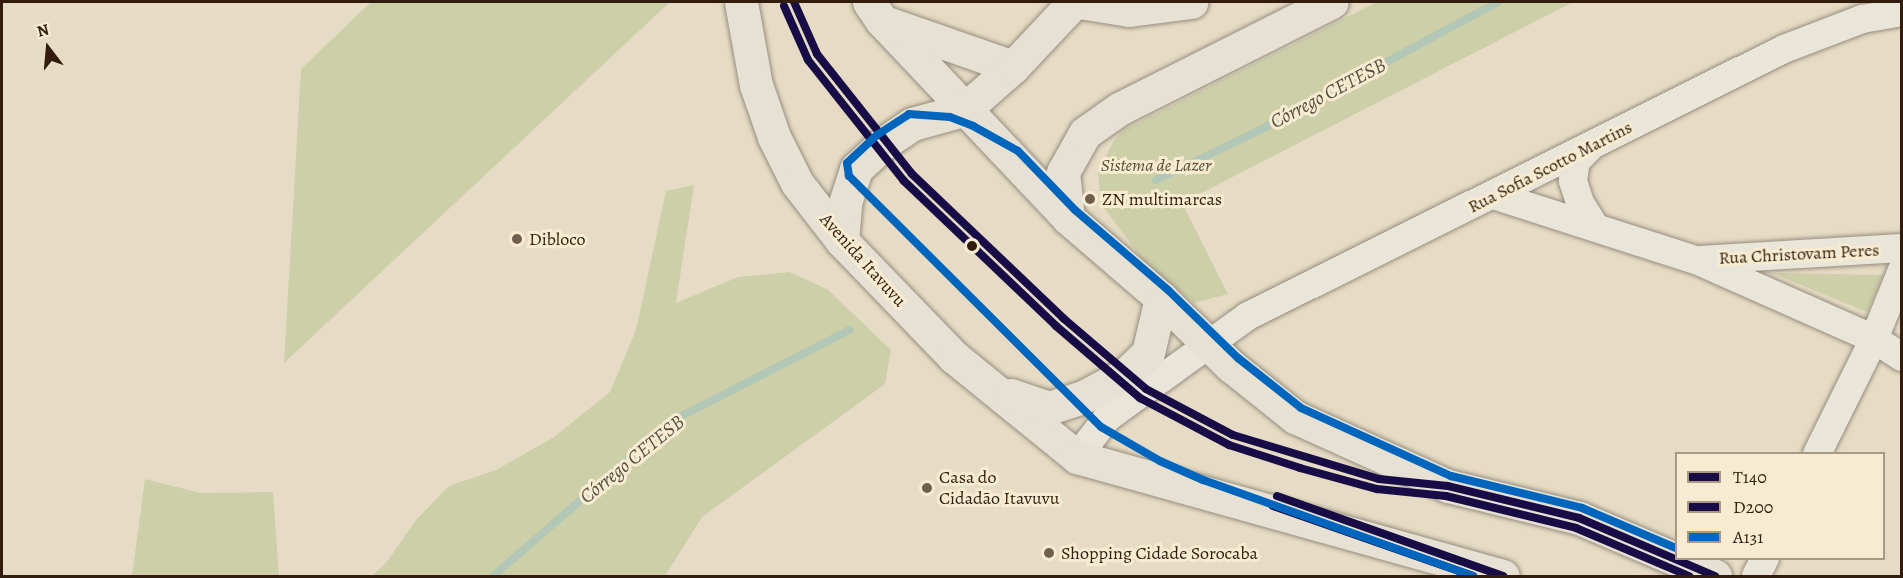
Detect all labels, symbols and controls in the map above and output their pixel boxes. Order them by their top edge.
north arrow [18,18,78,78]
text: N [34,19,52,43]
water label: Córrego CETESB [1266,52,1390,134]
street label: Rua Sofia Scotto Martins [1464,116,1636,218]
park label: Sistema de Lazer [1101,154,1211,176]
place label: ZN multimarcas [1102,188,1222,210]
marker: ZN multimarcas [1083,192,1097,206]
street label: Avenida Itavuvu [815,209,911,311]
place label: Dibloco [529,228,586,250]
marker: Dibloco [510,232,524,246]
street label: Rua Christovam Peres [1718,239,1880,269]
unlabelled marker [966,240,978,252]
water label: Córrego CETESB [575,410,689,508]
legend [1675,452,1885,560]
text: T140 [1733,465,1767,489]
place label: Casa do Cidadão Itavuvu [939,467,1060,510]
marker: Casa do Cidadão Itavuvu [920,481,934,495]
text: D200 [1733,495,1773,519]
text: A131 [1733,525,1763,549]
place label: Shopping Cidade Sorocaba [1061,542,1258,564]
marker: Shopping Cidade Sorocaba [1042,546,1056,560]

